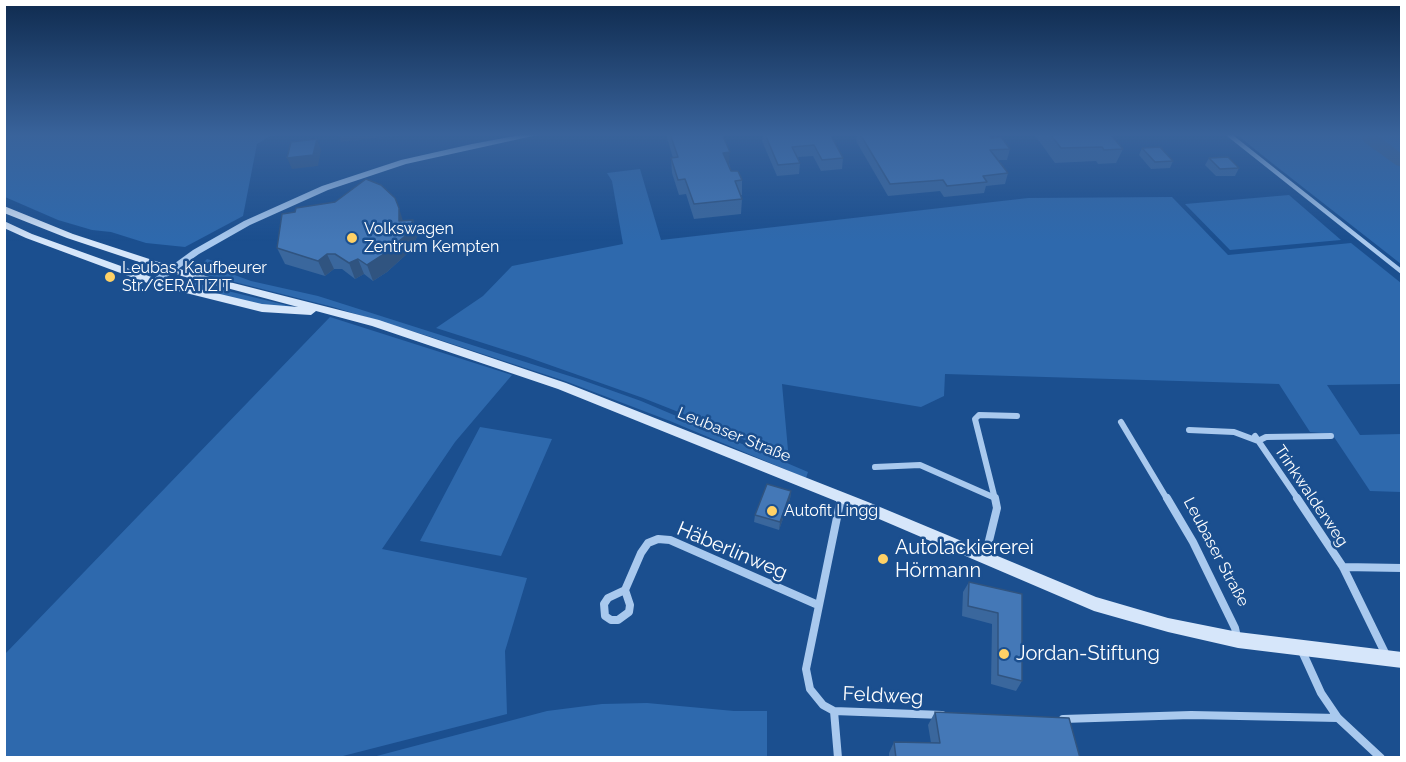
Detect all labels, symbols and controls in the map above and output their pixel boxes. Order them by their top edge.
place label: Volkswagen Zentrum Kempten [364,219,499,257]
marker: Volkswagen Zentrum Kempten [345,231,359,245]
place label: Leubas, Kaufbeurer Str./CERATIZIT [122,258,267,296]
marker: Leubas, Kaufbeurer Str./CERATIZIT [103,270,117,284]
street label: Leubaser Straße [674,403,794,467]
street label: Trinkwalderweg [1270,442,1352,550]
street label: Leubaser Straße [1179,494,1253,610]
place label: Autofit Lingg [784,501,878,521]
marker: Autofit Lingg [765,504,779,518]
street label: Häberlinweg [673,517,791,585]
place label: Autolackiererei Hörmann [895,536,1034,583]
marker: Autolackiererei Hörmann [876,552,890,566]
place label: Jordan-Stiftung [1016,642,1160,666]
marker: Jordan-Stiftung [997,647,1011,661]
street label: Feldweg [842,682,924,710]

